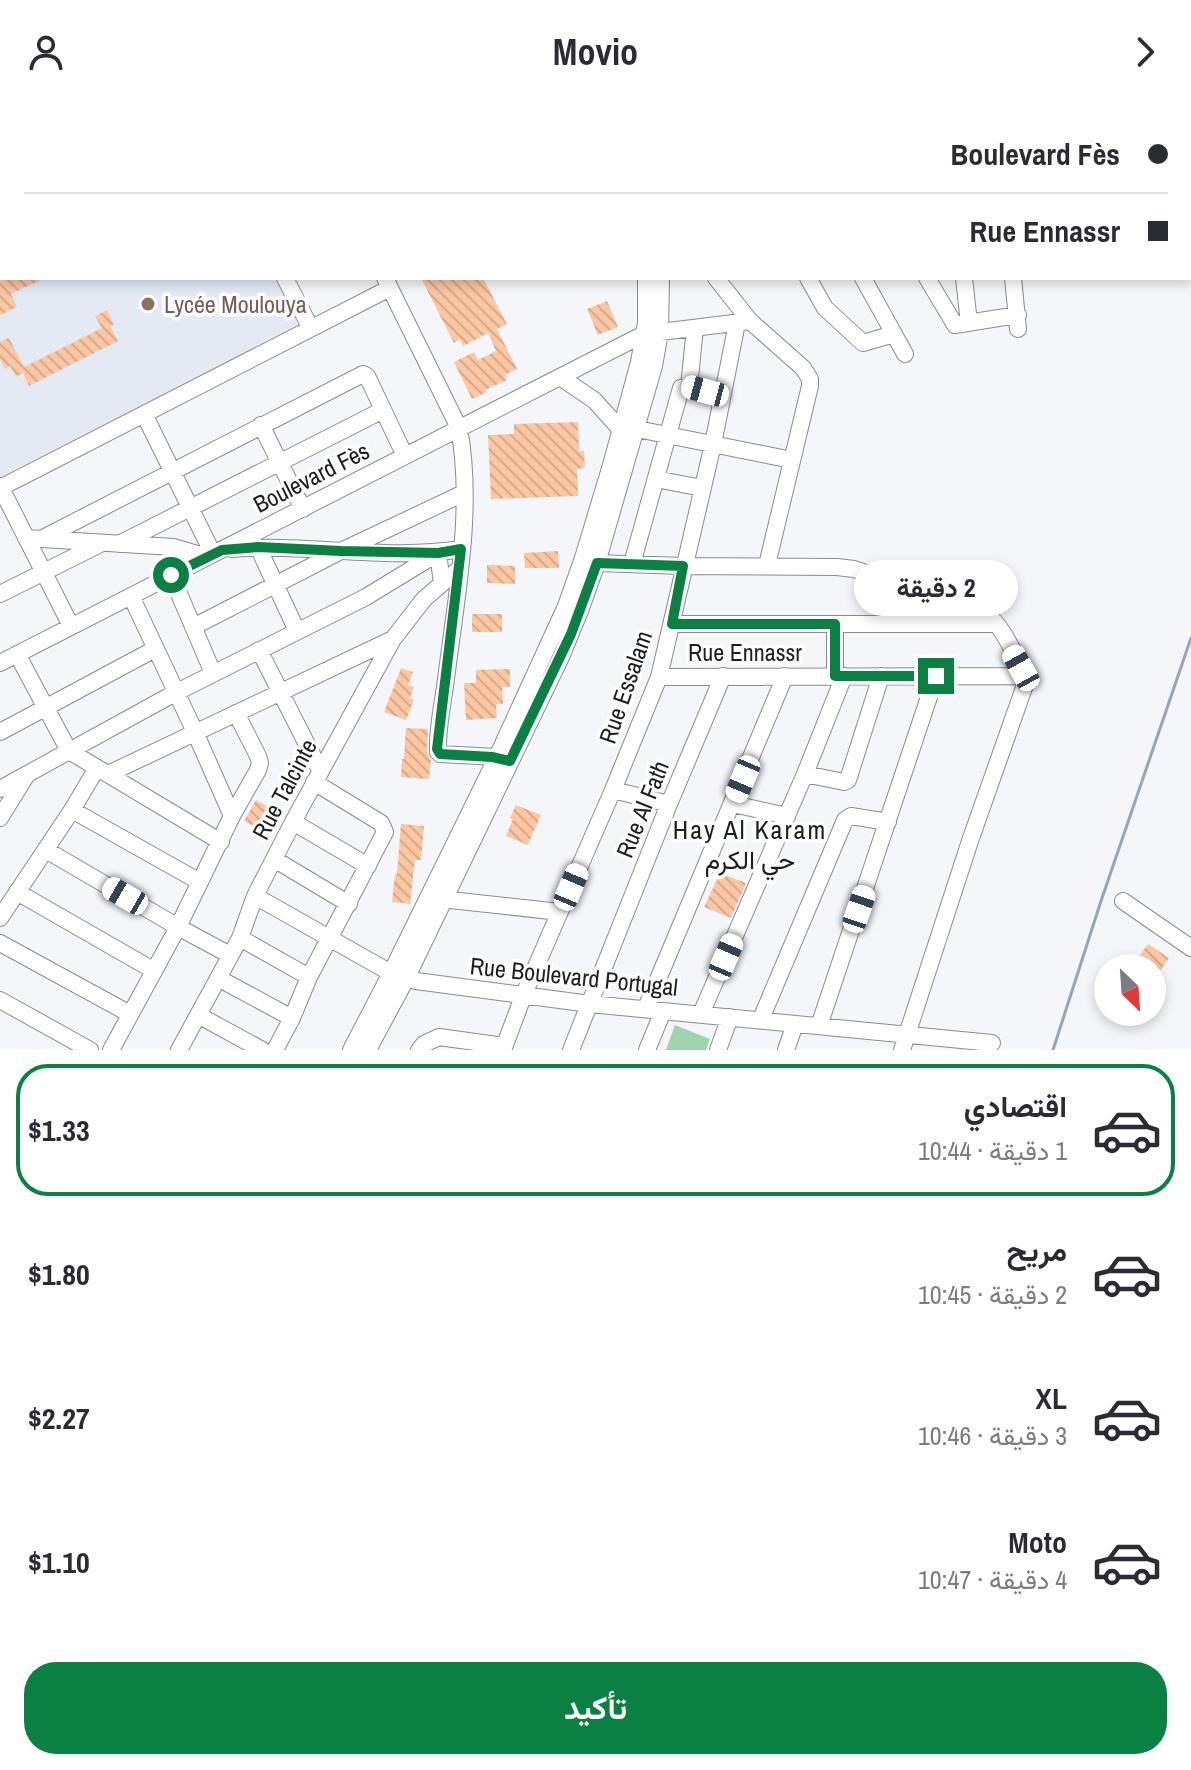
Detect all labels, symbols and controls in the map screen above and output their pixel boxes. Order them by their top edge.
text: Movio [553,28,638,76]
icon: person [24,30,68,74]
icon: forward [1123,30,1167,74]
text: Boulevard Fès [950,134,1120,174]
text: Rue Ennassr [970,211,1120,251]
place label: Lycée Moulouya [164,288,307,320]
marker: Lycée Moulouya [139,295,157,313]
car [679,373,731,409]
street label: Boulevard Fès [248,434,374,520]
route start [153,557,189,593]
callout: 2 دقيقة [854,560,1018,616]
text: 2 دقيقة [896,570,976,605]
street label: Rue Essalam [591,626,659,748]
street label: Rue Ennassr [688,636,802,668]
car [999,641,1043,695]
route end [918,658,954,694]
street label: Rue Talcinte [244,733,324,845]
car [723,752,763,806]
street label: Rue Al Fath [608,756,676,862]
district label: Hay Al Karam حي الكرم [673,812,827,881]
car [551,860,591,914]
car [98,874,152,918]
car [840,882,878,936]
car [706,930,746,984]
street label: Rue Boulevard Portugal [468,949,680,1003]
north arrow [1094,954,1166,1026]
map controls [1094,954,1166,1026]
text: اقتصادي [964,1086,1067,1126]
icon: car [1091,1094,1163,1166]
text: $1.33 [28,1110,90,1150]
text: 1 دقيقة · 10:44 [918,1133,1067,1168]
text: مريح [1007,1230,1067,1270]
icon: car [1091,1238,1163,1310]
text: $1.80 [28,1254,90,1294]
text: 2 دقيقة · 10:45 [918,1277,1067,1312]
text: XL [1036,1378,1067,1418]
icon: car [1091,1382,1163,1454]
text: $2.27 [28,1398,90,1438]
text: 3 دقيقة · 10:46 [918,1418,1067,1453]
text: Moto [1008,1522,1067,1562]
icon: car [1091,1526,1163,1598]
text: $1.10 [28,1542,90,1582]
text: 4 دقيقة · 10:47 [918,1562,1067,1597]
button: تأكيد [24,1662,1167,1754]

